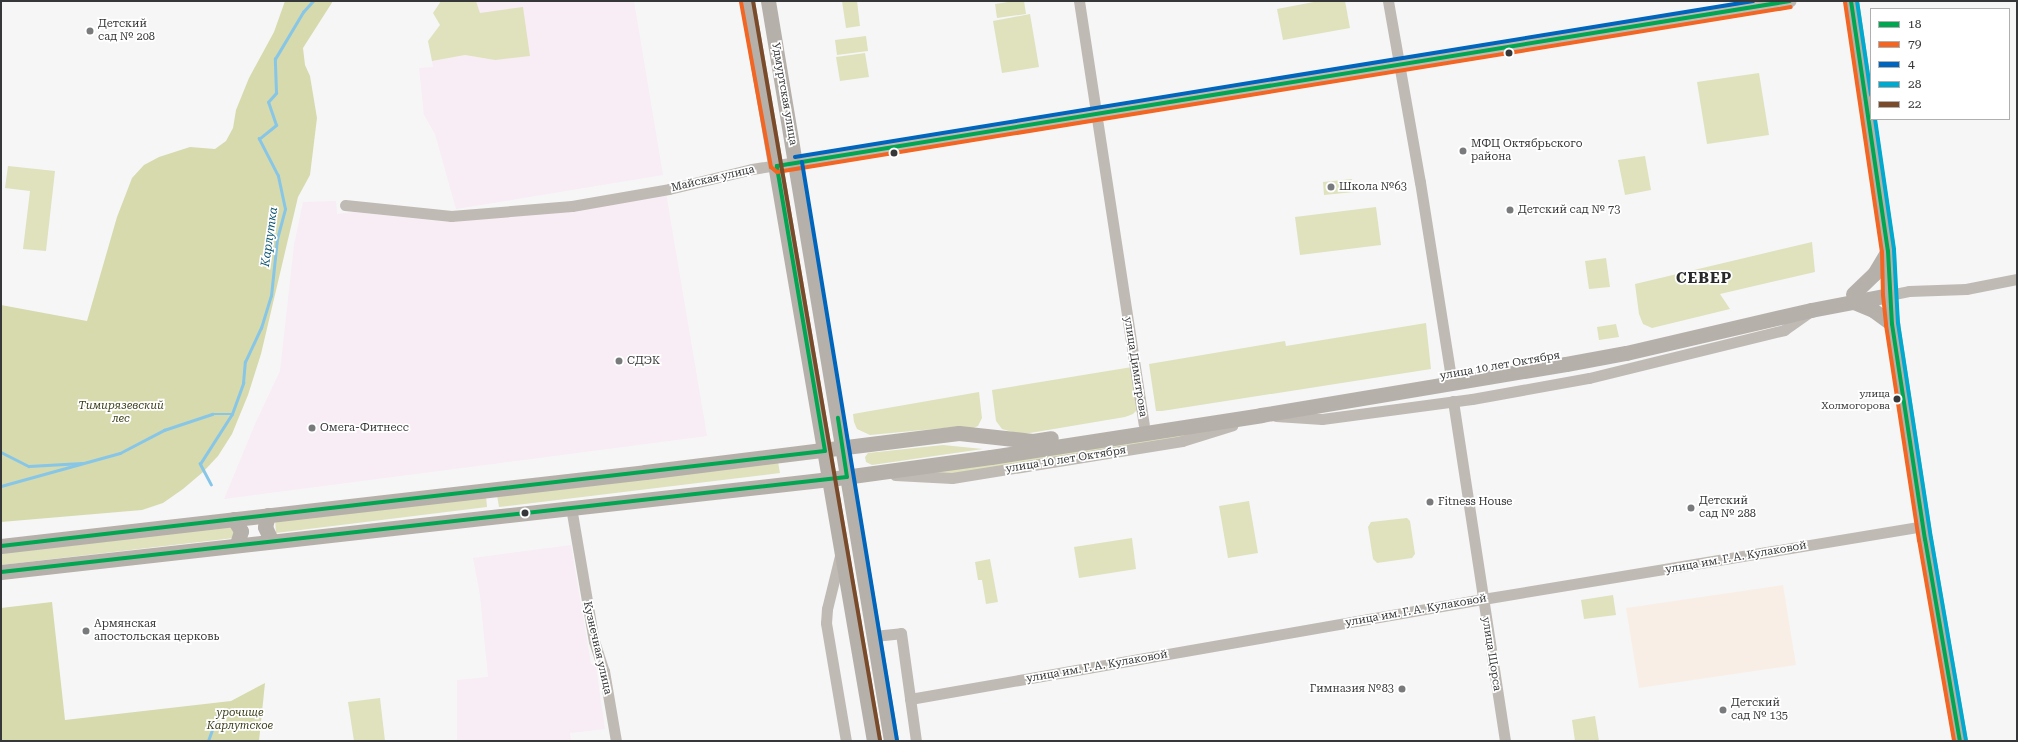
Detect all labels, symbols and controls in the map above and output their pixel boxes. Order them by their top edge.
legend [1870,8,2010,120]
text: 18 [1908,17,1921,31]
place label: Детский сад № 208 [98,18,155,44]
marker: Детский сад № 208 [85,26,95,36]
text: 79 [1908,37,1921,51]
street label: Удмуртская улица [768,42,800,146]
unlabelled marker [1504,48,1514,58]
text: 4 [1908,57,1915,71]
text: 28 [1908,77,1921,91]
text: 22 [1908,97,1921,111]
place label: МФЦ Октябрьского района [1471,138,1583,164]
marker: МФЦ Октябрьского района [1458,146,1468,156]
unlabelled marker [889,148,899,158]
street label: Майская улица [670,163,756,195]
place label: Школа №63 [1339,180,1407,194]
marker: Школа №63 [1326,182,1336,192]
place label: Детский сад № 73 [1518,203,1620,217]
marker: Детский сад № 73 [1505,205,1515,215]
water label: Карлутка [259,206,281,268]
district label: СЕВЕР [1676,270,1732,288]
street label: улица Димитрова [1121,316,1149,418]
street label: улица 10 лет Октября [1439,349,1561,383]
place label: СДЭК [627,354,660,368]
marker: СДЭК [614,356,624,366]
place label: улица Холмогорова [1821,387,1890,410]
marker: улица Холмогорова [1892,394,1902,404]
park label: Тимирязевский лес [78,400,164,426]
place label: Омега-Фитнесс [320,421,409,435]
marker: Омега-Фитнесс [307,423,317,433]
street label: улица 10 лет Октября [1005,444,1127,476]
place label: Fitness House [1438,495,1512,509]
place label: Детский сад № 288 [1699,495,1756,521]
marker: Fitness House [1425,497,1435,507]
marker: Детский сад № 288 [1686,503,1696,513]
unlabelled marker [520,508,530,518]
street label: улица им. Г. А. Кулаковой [1664,539,1808,577]
street label: улица им. Г. А. Кулаковой [1344,592,1488,630]
street label: Кузнечная улица [580,600,614,696]
street label: улица Щорса [1479,616,1503,692]
place label: Армянская апостольская церковь [94,618,219,644]
marker: Армянская апостольская церковь [81,626,91,636]
street label: улица им. Г. А. Кулаковой [1025,648,1169,686]
place label: Гимназия №83 [1310,682,1394,696]
marker: Гимназия №83 [1397,684,1407,694]
place label: Детский сад № 135 [1731,697,1788,723]
marker: Детский сад № 135 [1718,705,1728,715]
park label: урочище Карлутское [207,707,273,733]

